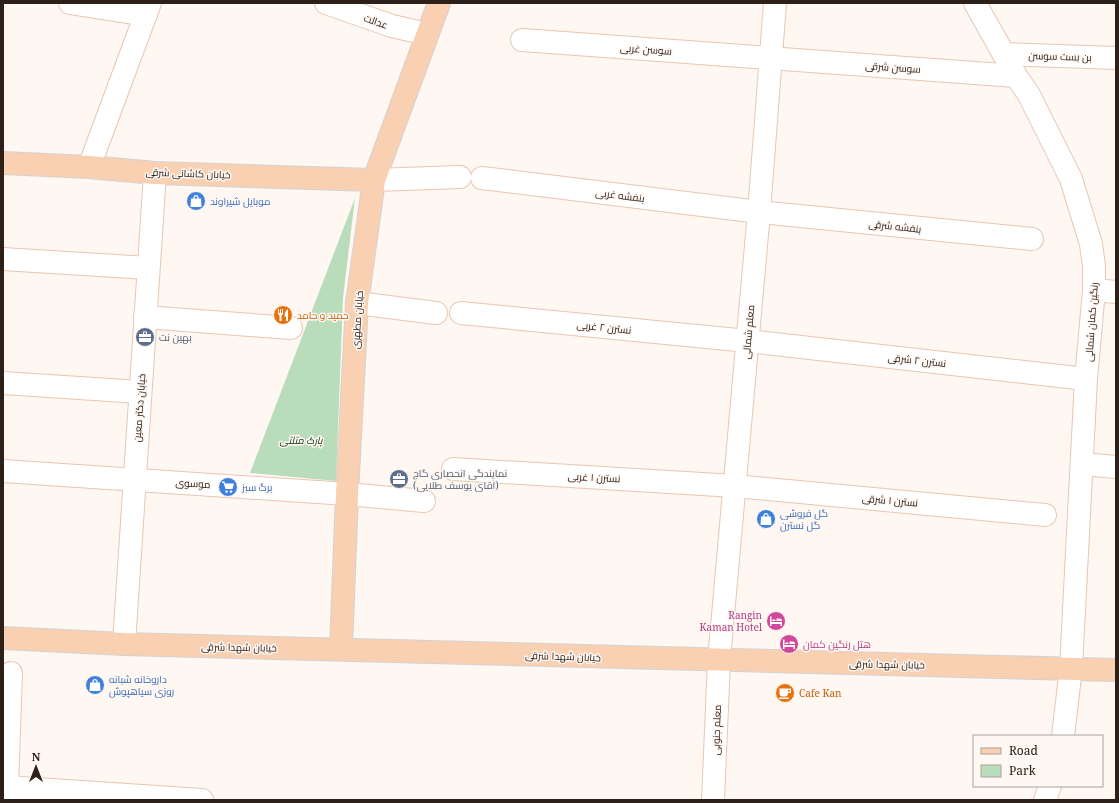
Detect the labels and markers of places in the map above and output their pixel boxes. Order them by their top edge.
shop icon: موبایل شیراوند [185,190,207,212]
place label: موبایل شیراوند [210,194,270,208]
restaurant icon: حمید و حامد [272,304,294,326]
place label: حمید و حامد [297,308,349,322]
office icon: بهین نت [134,326,156,348]
place label: بهین نت [159,330,192,344]
place label: نمایندگی انحصاری گاج (آقای یوسف طلایی) [413,466,507,492]
office icon: نمایندگی انحصاری گاج (آقای یوسف طلایی) [388,468,410,490]
supermarket icon: برگ سبز [217,476,239,498]
place label: برگ سبز [241,480,272,494]
place label: گل فروشی گل نسترن [780,506,828,532]
shop icon: گل فروشی گل نسترن [755,508,777,530]
place label: Rangin Kaman Hotel [700,608,763,634]
hotel icon: Rangin Kaman Hotel [765,610,787,632]
hotel icon: هتل رنگین کمان [778,633,800,655]
place label: هتل رنگین کمان [803,637,871,651]
place label: داروخانه شبانه روزی سیاهپوش [109,672,174,698]
shop icon: داروخانه شبانه روزی سیاهپوش [84,674,106,696]
cafe icon: Cafe Kan [774,682,796,704]
place label: Cafe Kan [799,686,842,700]

